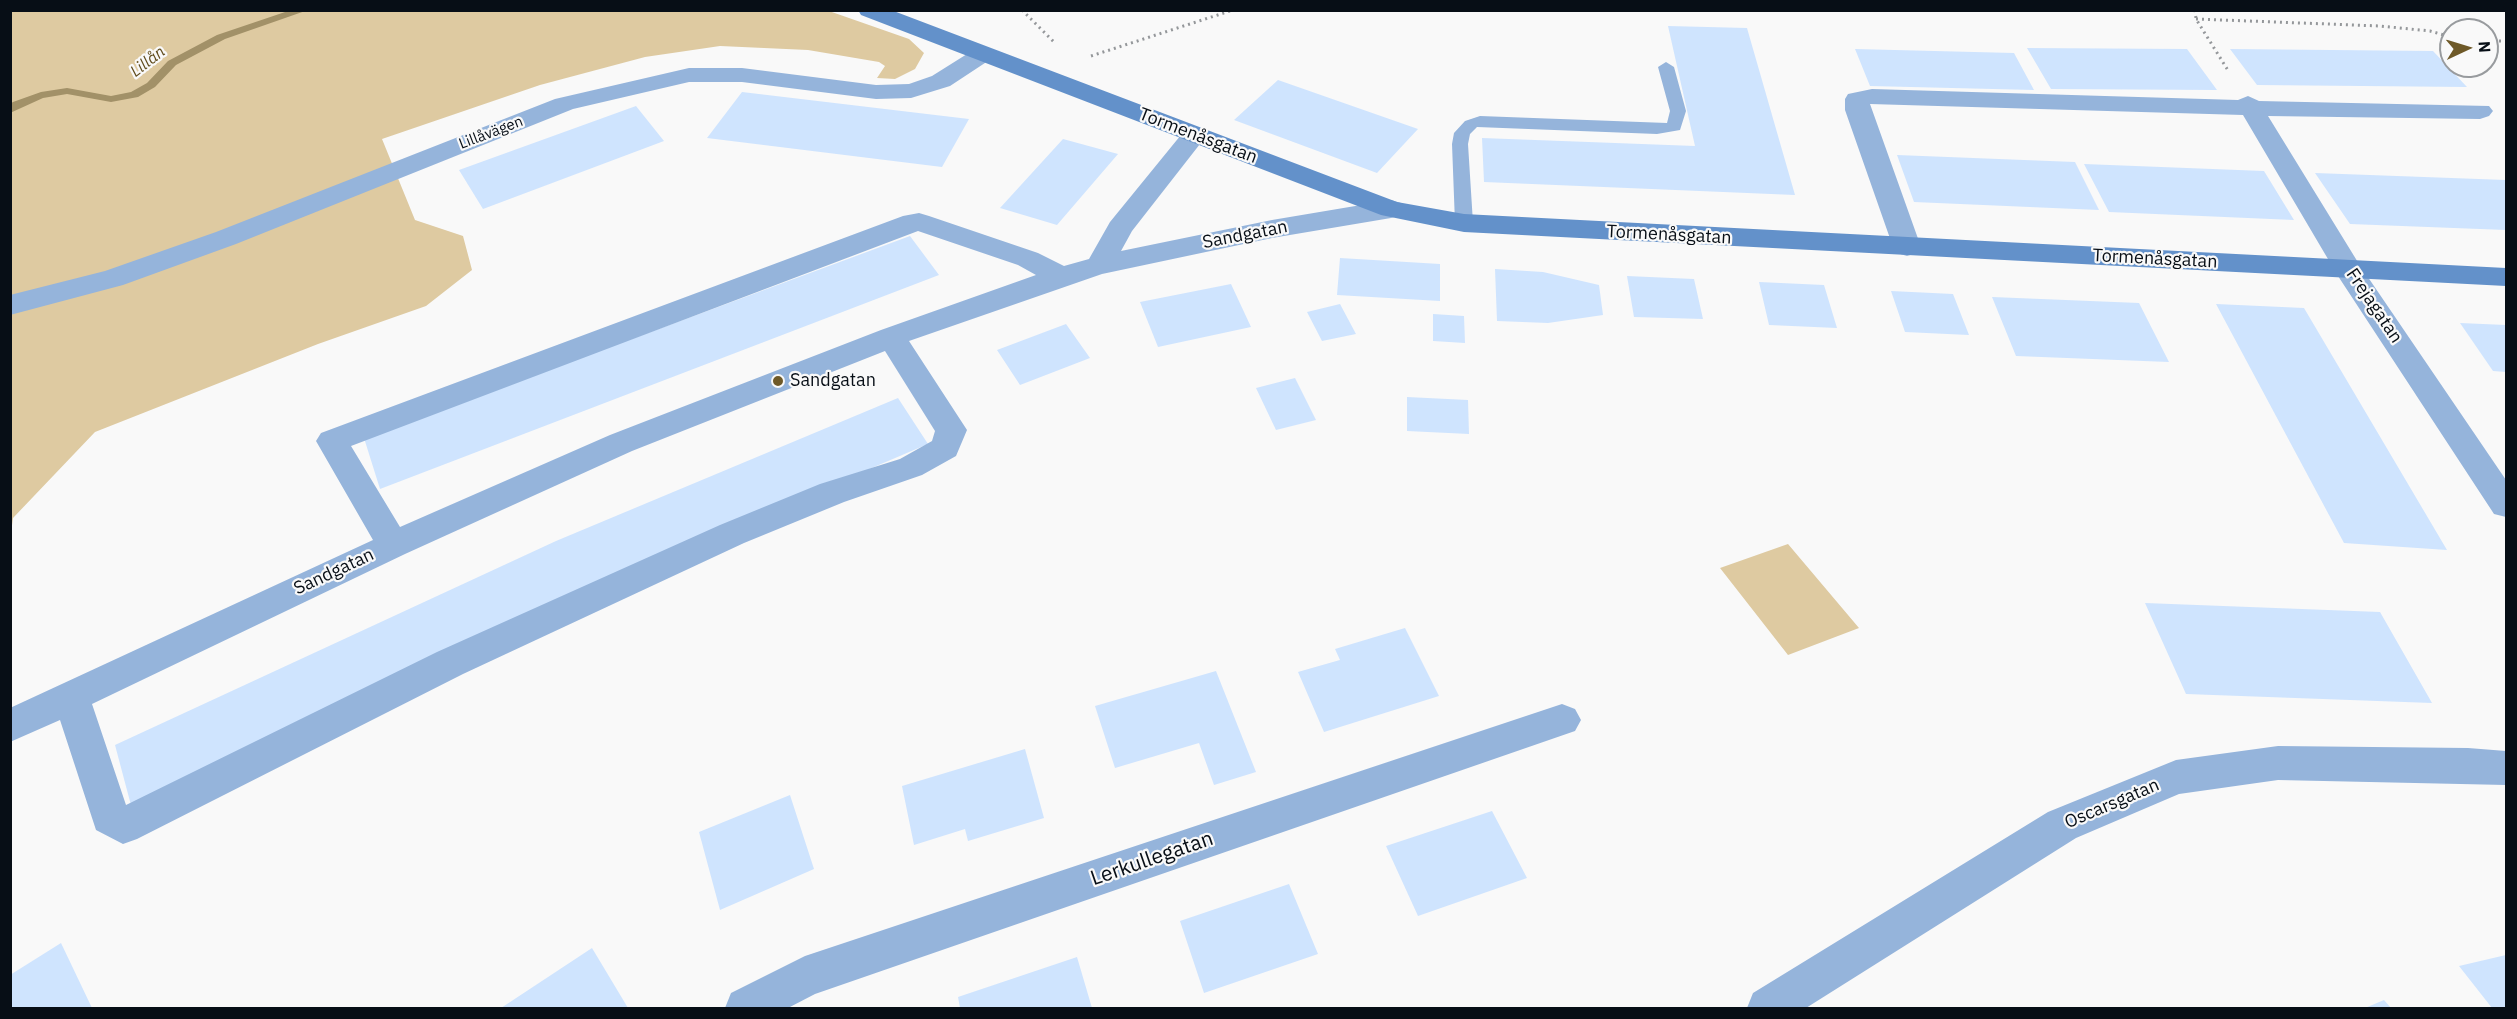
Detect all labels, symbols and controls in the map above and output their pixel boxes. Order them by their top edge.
north arrow [2439,18,2499,78]
text: N [2475,40,2495,53]
water label: Lillån [127,43,169,81]
street label: Tormenåsgatan [1136,104,1260,168]
street label: Lillåvägen [456,113,526,153]
street label: Sandgatan [1201,216,1289,254]
street label: Tormenåsgatan [1606,221,1732,249]
street label: Tormenåsgatan [2092,245,2218,273]
street label: Frejagatan [2341,265,2407,347]
place label: Sandgatan [790,370,876,392]
marker: Sandgatan [771,374,785,388]
street label: Sandgatan [290,544,378,600]
street label: Oscarsgatan [2061,774,2163,834]
street label: Lerkullegatan [1087,826,1217,892]

